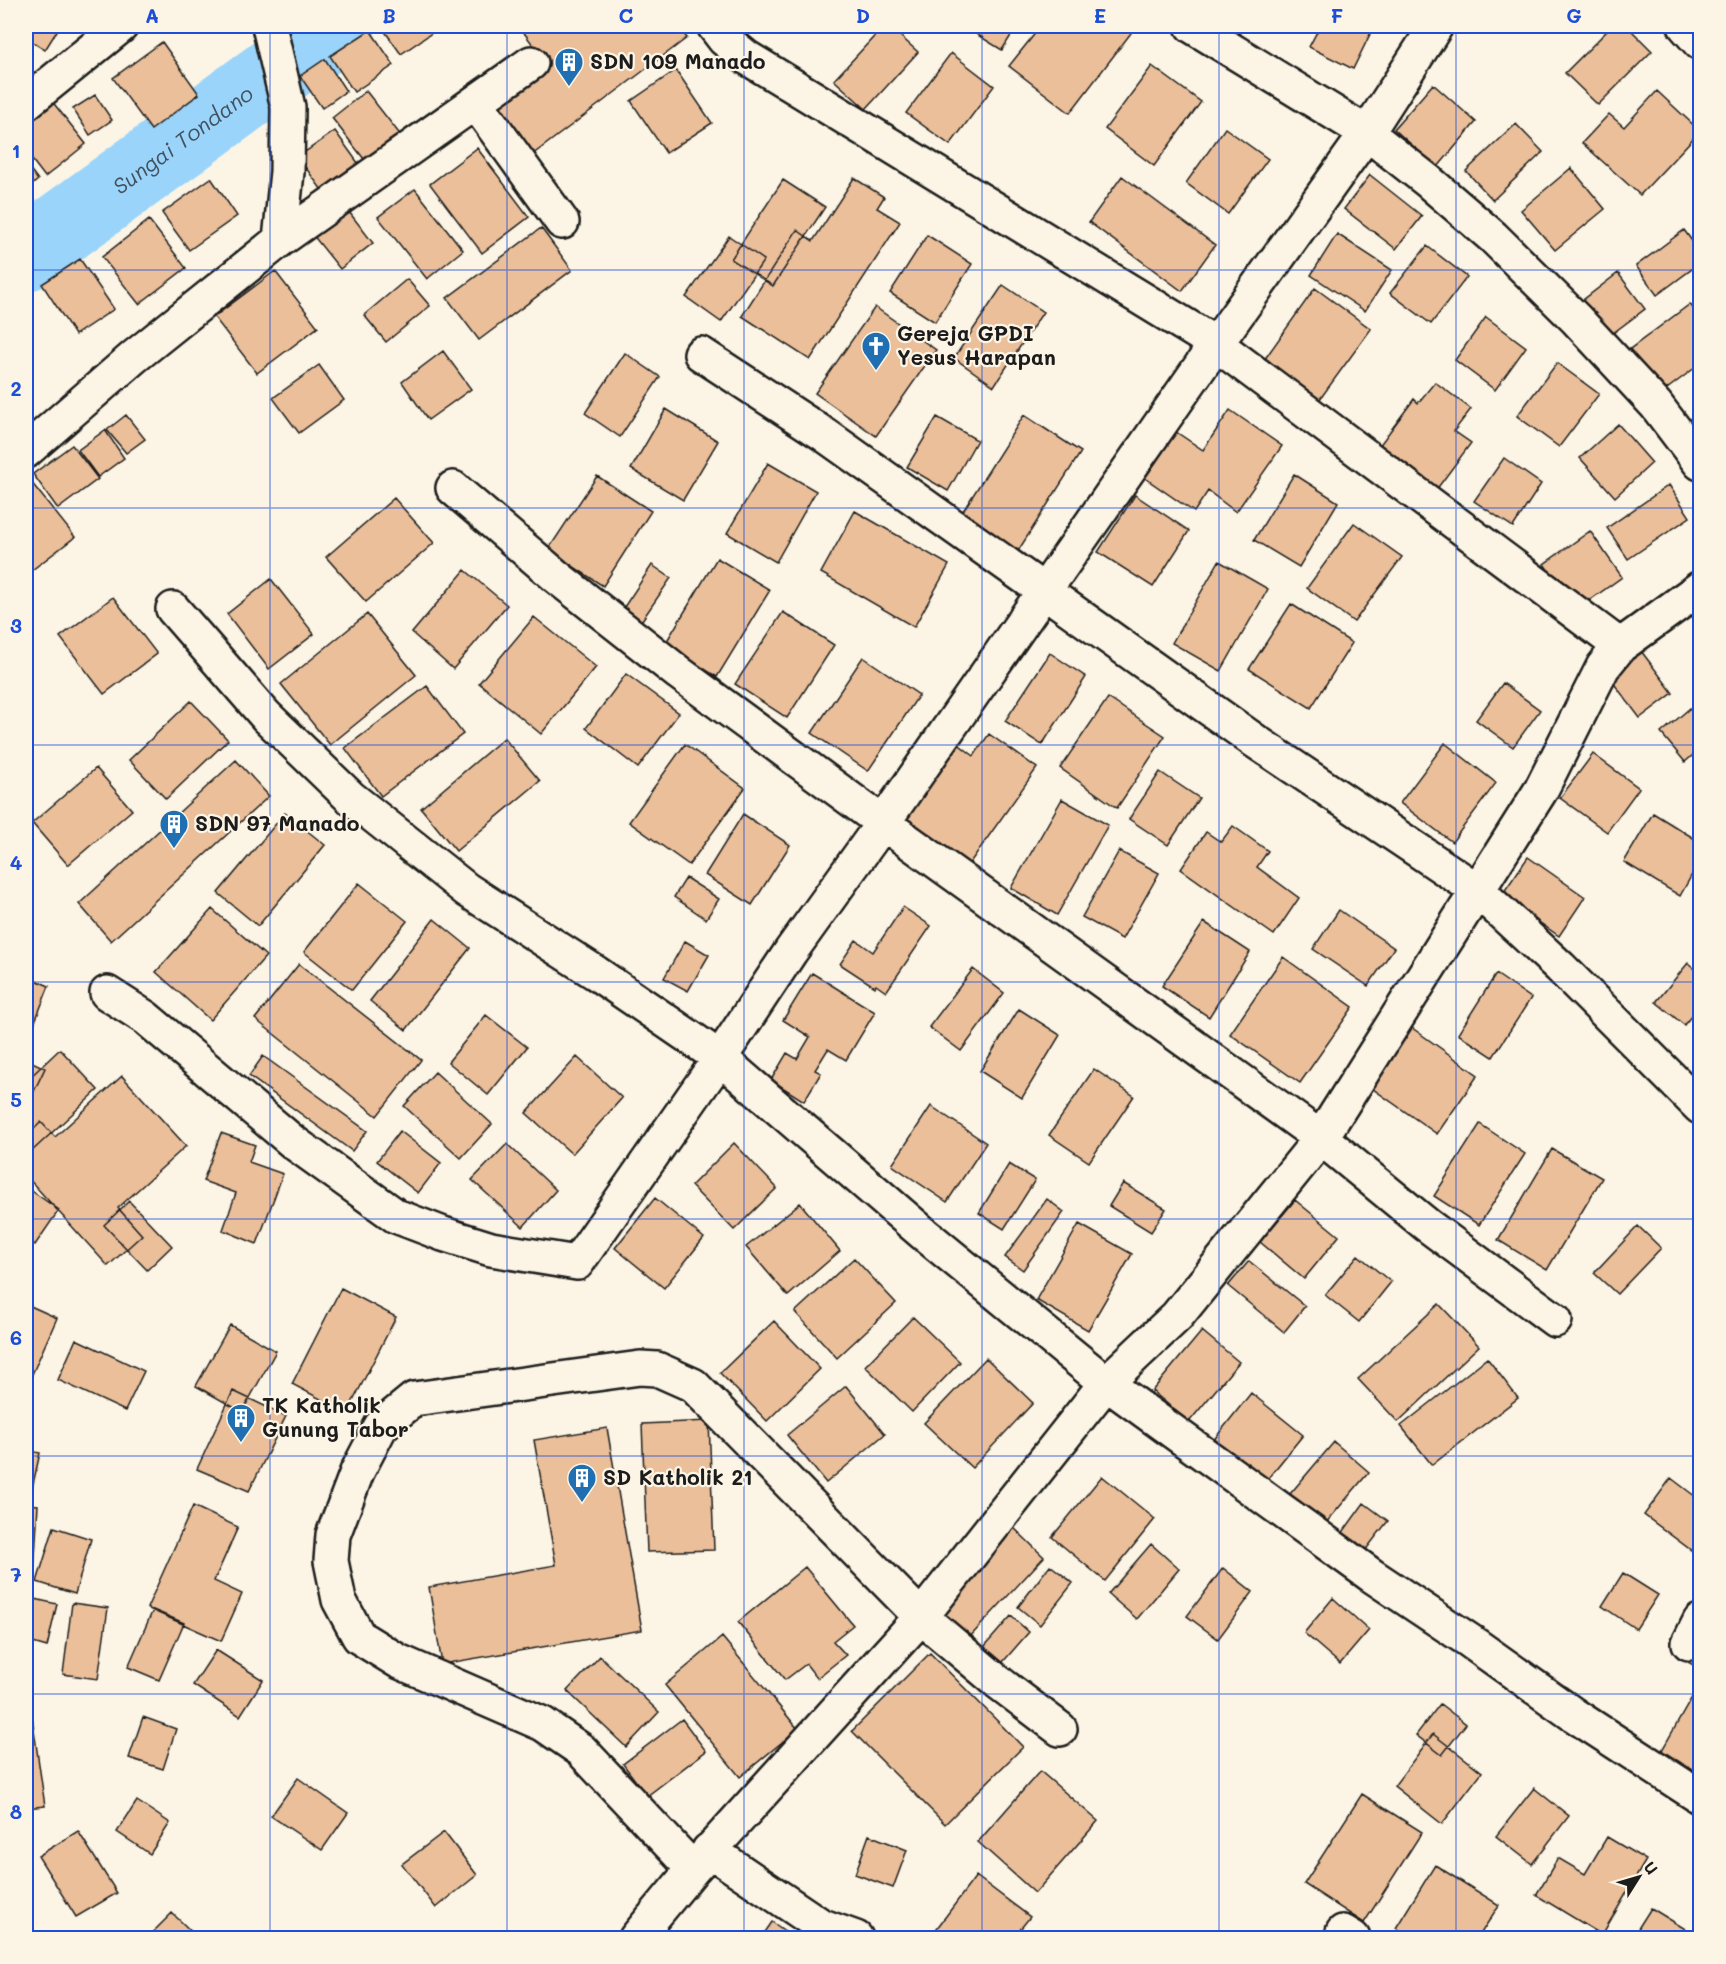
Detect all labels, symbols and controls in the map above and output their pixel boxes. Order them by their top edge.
text: A [145,2,159,28]
text: B [382,2,396,28]
text: C [619,2,634,28]
text: D [856,2,870,28]
text: E [1094,2,1106,28]
text: F [1331,2,1344,28]
text: G [1566,2,1582,28]
building icon: SDN 109 Manado [553,46,585,88]
place label: SDN 109 Manado [590,47,766,74]
water label: Sungai Tondano [106,78,259,200]
text: 1 [12,137,20,163]
place label: Gereja GPDI Yesus Harapan [897,319,1056,370]
church icon: Gereja GPDI Yesus Harapan [860,330,892,372]
text: 2 [10,375,22,401]
text: 3 [10,612,22,638]
building icon: SDN 97 Manado [158,808,190,850]
place label: SDN 97 Manado [195,809,360,836]
text: 4 [10,849,23,875]
text: 5 [10,1086,22,1112]
text: 6 [10,1324,22,1350]
place label: TK Katholik Gunung Tabor [262,1391,409,1442]
building icon: TK Katholik Gunung Tabor [225,1402,257,1444]
building icon: SD Katholik 21 [566,1462,598,1504]
place label: SD Katholik 21 [603,1463,752,1490]
text: 7 [10,1561,22,1587]
text: 8 [10,1798,22,1824]
north arrow [1609,1847,1669,1907]
text: U [1640,1857,1663,1878]

